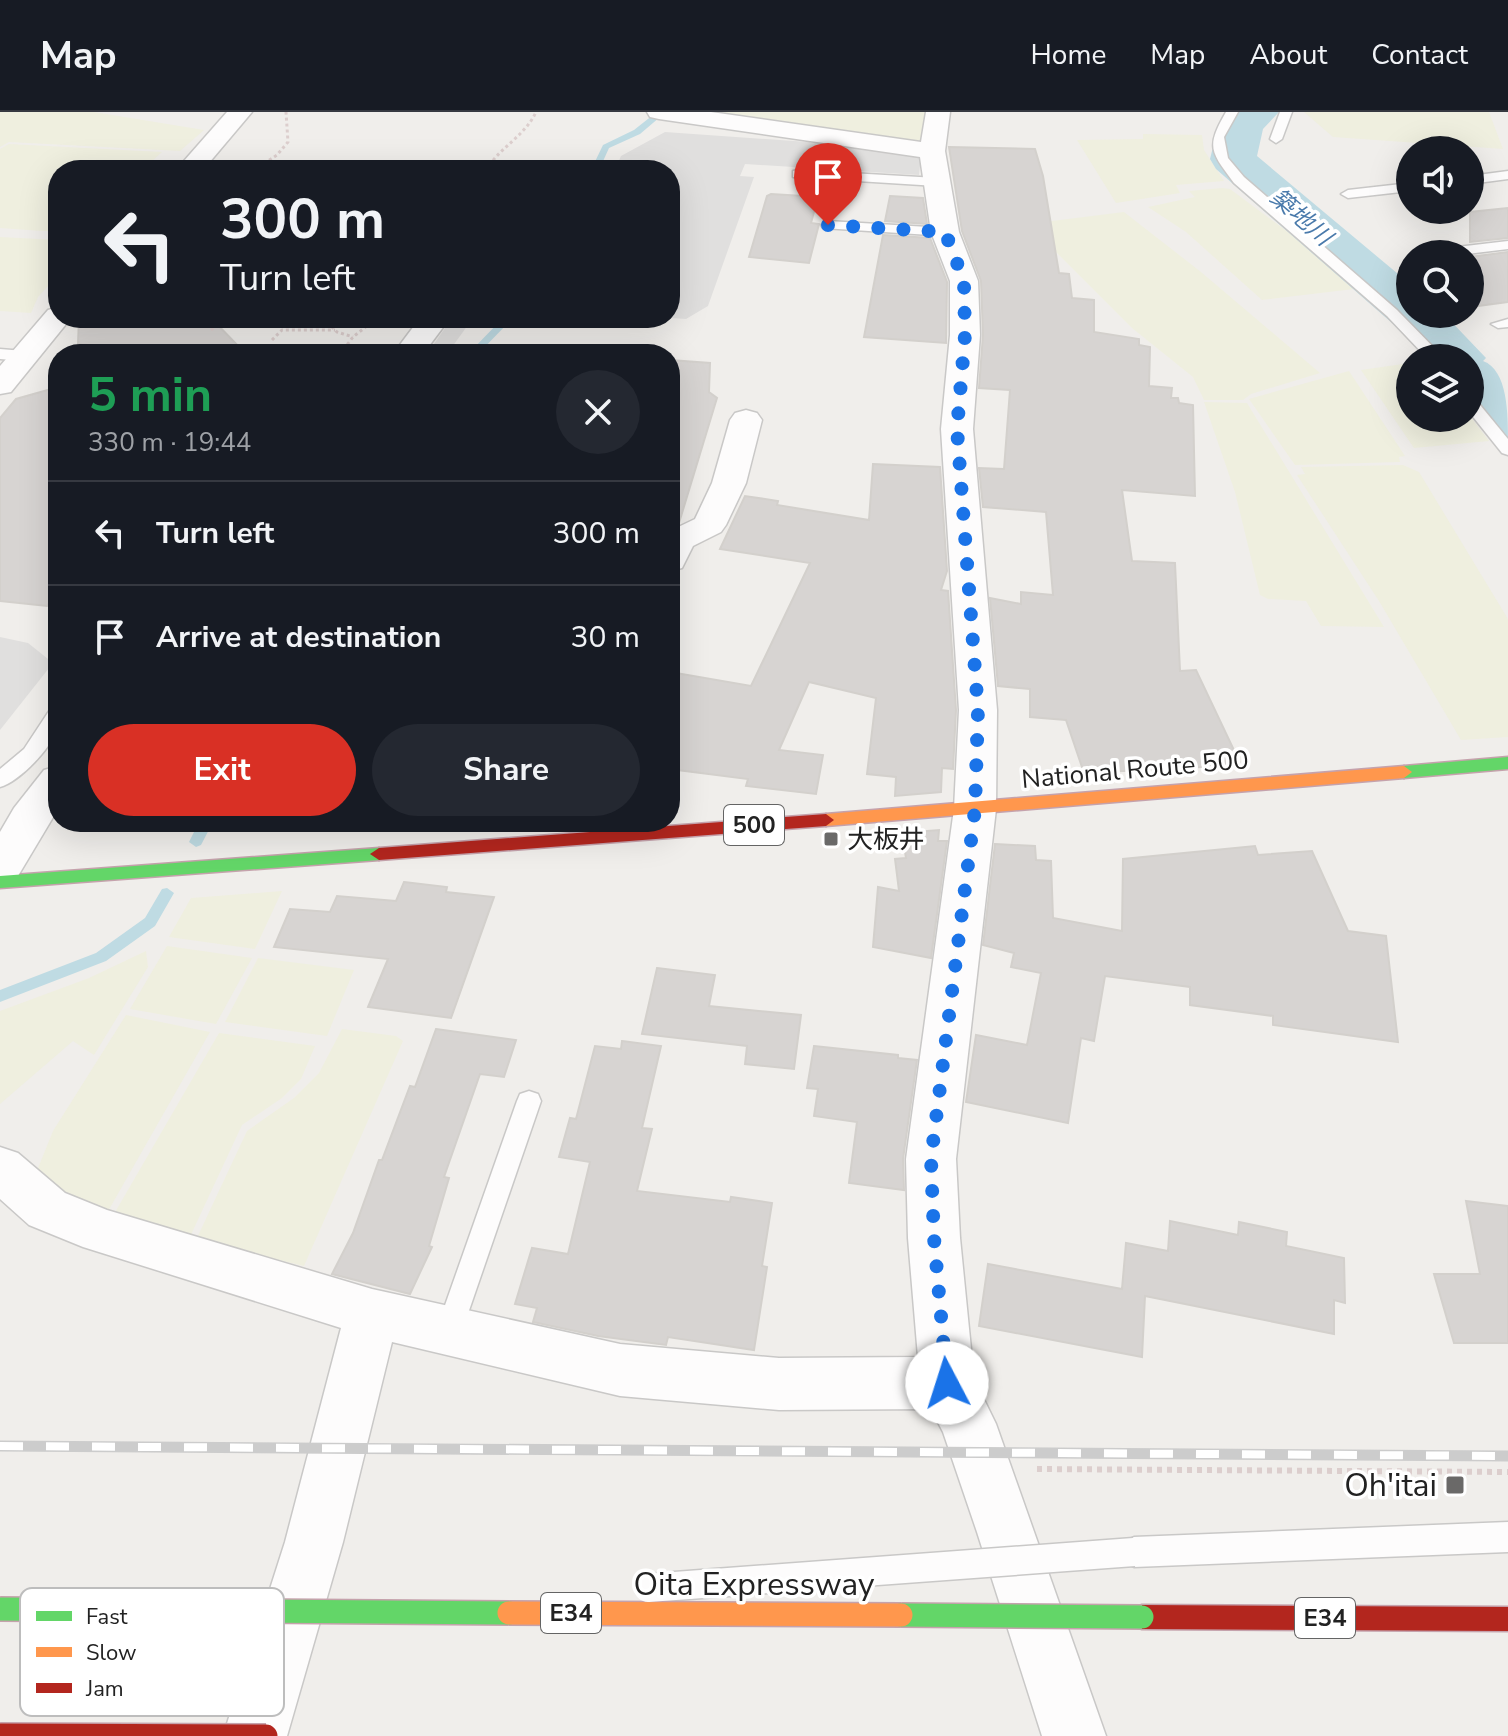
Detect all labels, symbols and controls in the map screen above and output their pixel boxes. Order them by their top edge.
text: Map [40,30,117,81]
text: Home [1031,36,1106,74]
text: Map [1150,36,1205,74]
text: About [1249,36,1327,74]
text: Contact [1371,36,1468,74]
map controls [1396,136,1484,432]
button: sound [1396,136,1484,224]
pin [794,143,862,225]
icon: arrive [806,155,850,199]
text: 300 m [220,181,385,258]
water label: 築地川 [1263,181,1341,255]
icon: left [88,192,192,296]
button: search [1396,240,1484,328]
text: Turn left [220,254,355,303]
button: layers [1396,344,1484,432]
text: 5 min [88,362,212,428]
button: close [556,370,640,454]
text: 330 m · 19:44 [88,425,251,460]
icon: left [88,511,132,555]
text: Turn left [156,513,274,554]
text: 300 m [553,513,640,554]
icon: arrive [88,615,132,659]
text: Arrive at destination [156,617,441,658]
text: 30 m [571,617,640,658]
button: Exit [88,724,356,816]
button: Share [372,724,640,816]
street label: National Route 500 [1020,742,1250,797]
road number: 500 [724,805,784,845]
place label: 大板井 [847,822,925,857]
marker: 大板井 [822,830,840,848]
position arrow [905,1341,989,1425]
place label: Oh'itai [1344,1464,1437,1507]
marker: Oh'itai [1444,1474,1466,1496]
street label: Oita Expressway [633,1563,875,1606]
legend [20,1588,284,1716]
road number: E34 [541,1593,601,1633]
road number: E34 [1295,1598,1355,1638]
text: Fast [86,1602,128,1632]
text: Slow [86,1638,137,1668]
text: Jam [85,1674,124,1704]

